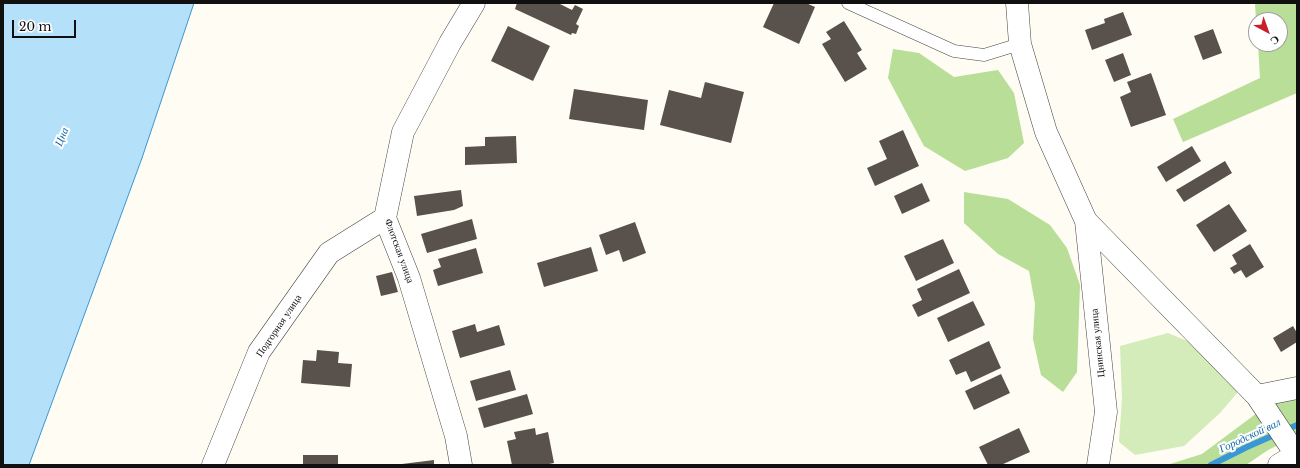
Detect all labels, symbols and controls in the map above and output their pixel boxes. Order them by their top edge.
scale bar [14,12,78,38]
north arrow [1248,12,1288,52]
text: 20 m [19,19,51,34]
text: С [1268,32,1283,48]
water label: Цна [52,126,72,148]
street label: Флотская улица [382,217,416,285]
street label: Подгорная улица [254,292,304,360]
street label: Цнинская улица [1088,308,1108,378]
water label: Городской вал [1217,416,1283,456]

